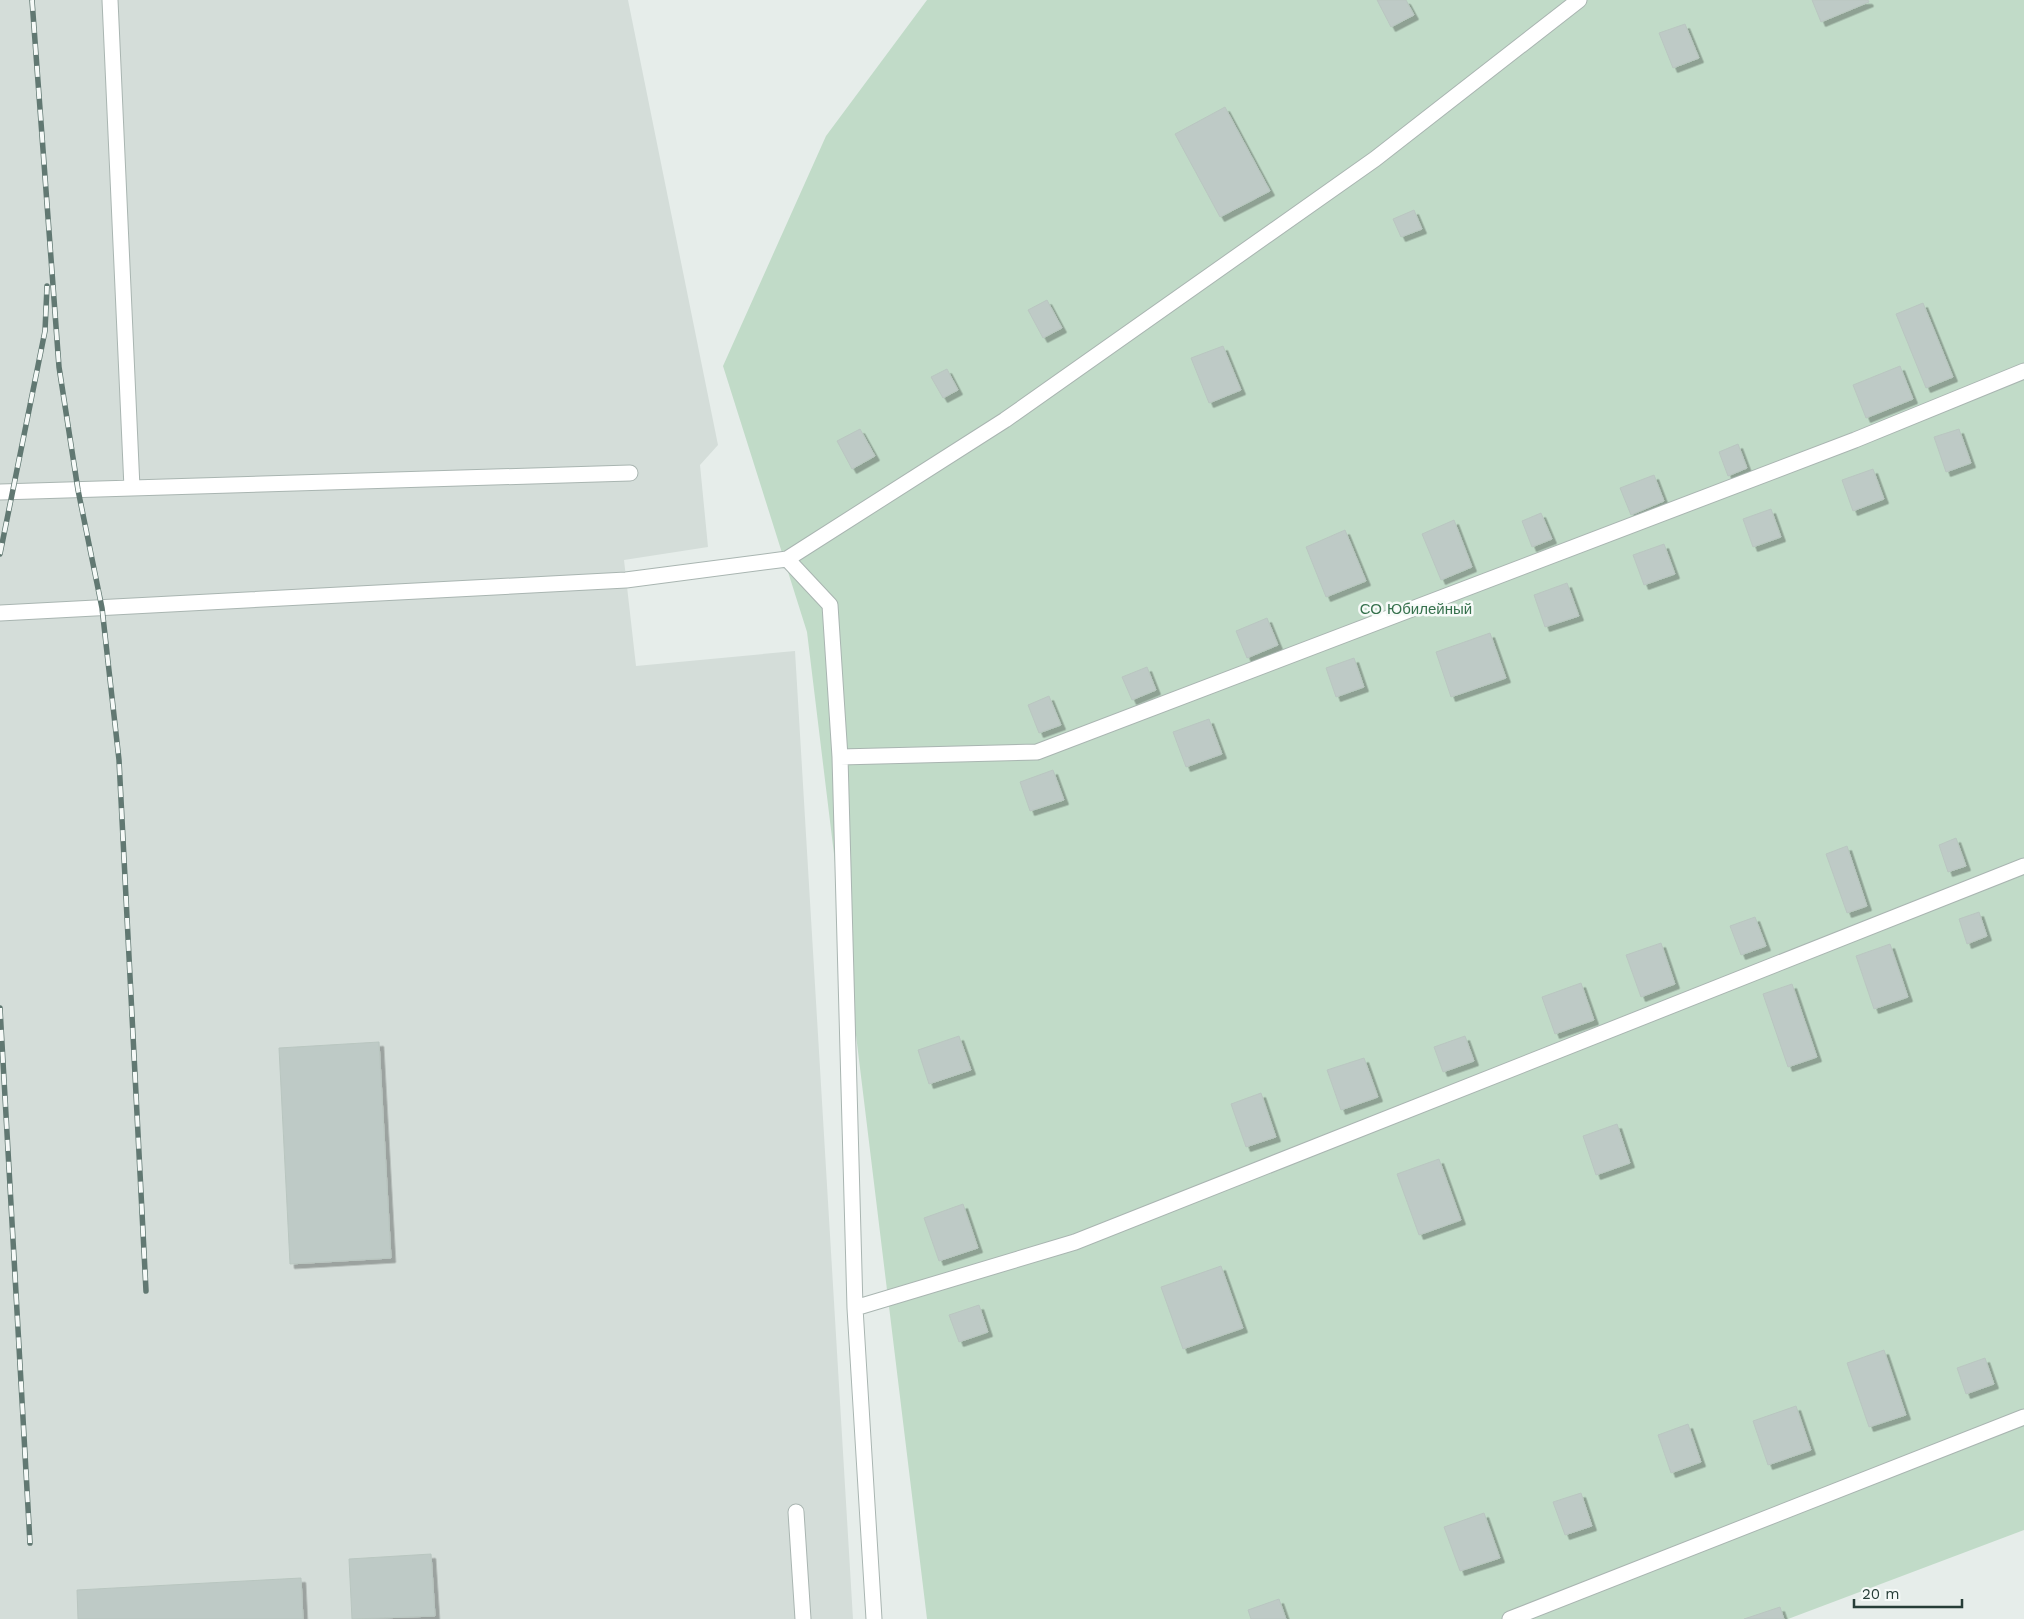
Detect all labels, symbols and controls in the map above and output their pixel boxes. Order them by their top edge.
park label: СО Юбилейный [1360,600,1472,618]
scale bar [1854,1576,1962,1608]
text: 20 m [1862,1585,1900,1603]

